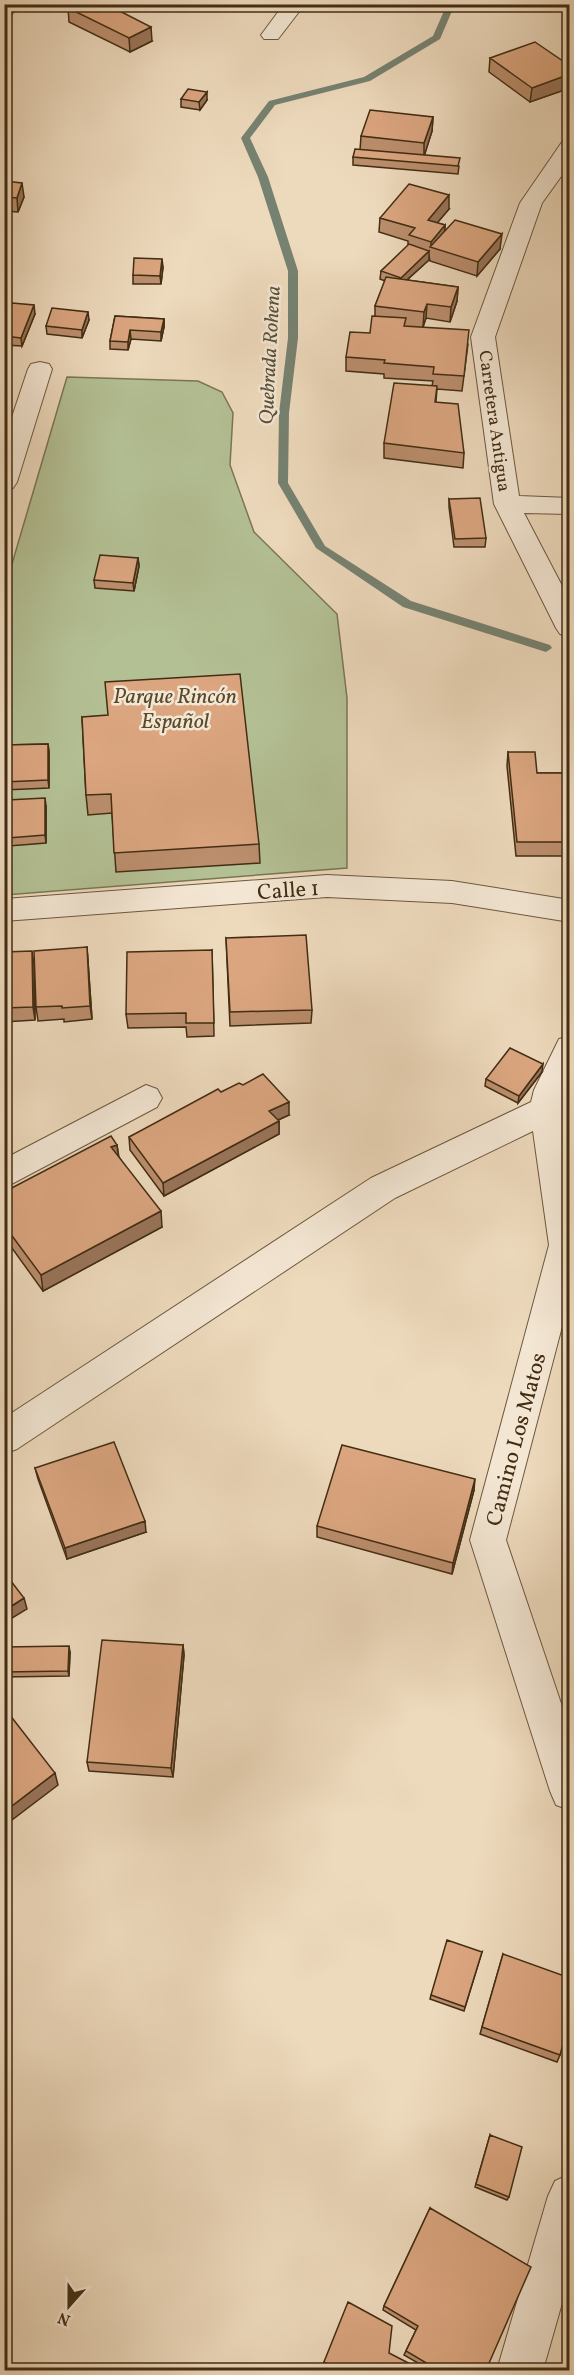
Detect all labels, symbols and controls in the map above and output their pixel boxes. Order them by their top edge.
water label: Quebrada Rohena [253,285,289,425]
street label: Carretera Antigua [471,349,516,494]
park label: Parque Rincón Español [113,682,237,738]
street label: Calle 1 [256,874,320,909]
street label: Camino Los Matos [479,1350,555,1530]
north arrow [39,2276,99,2336]
text: N [55,2306,74,2330]

